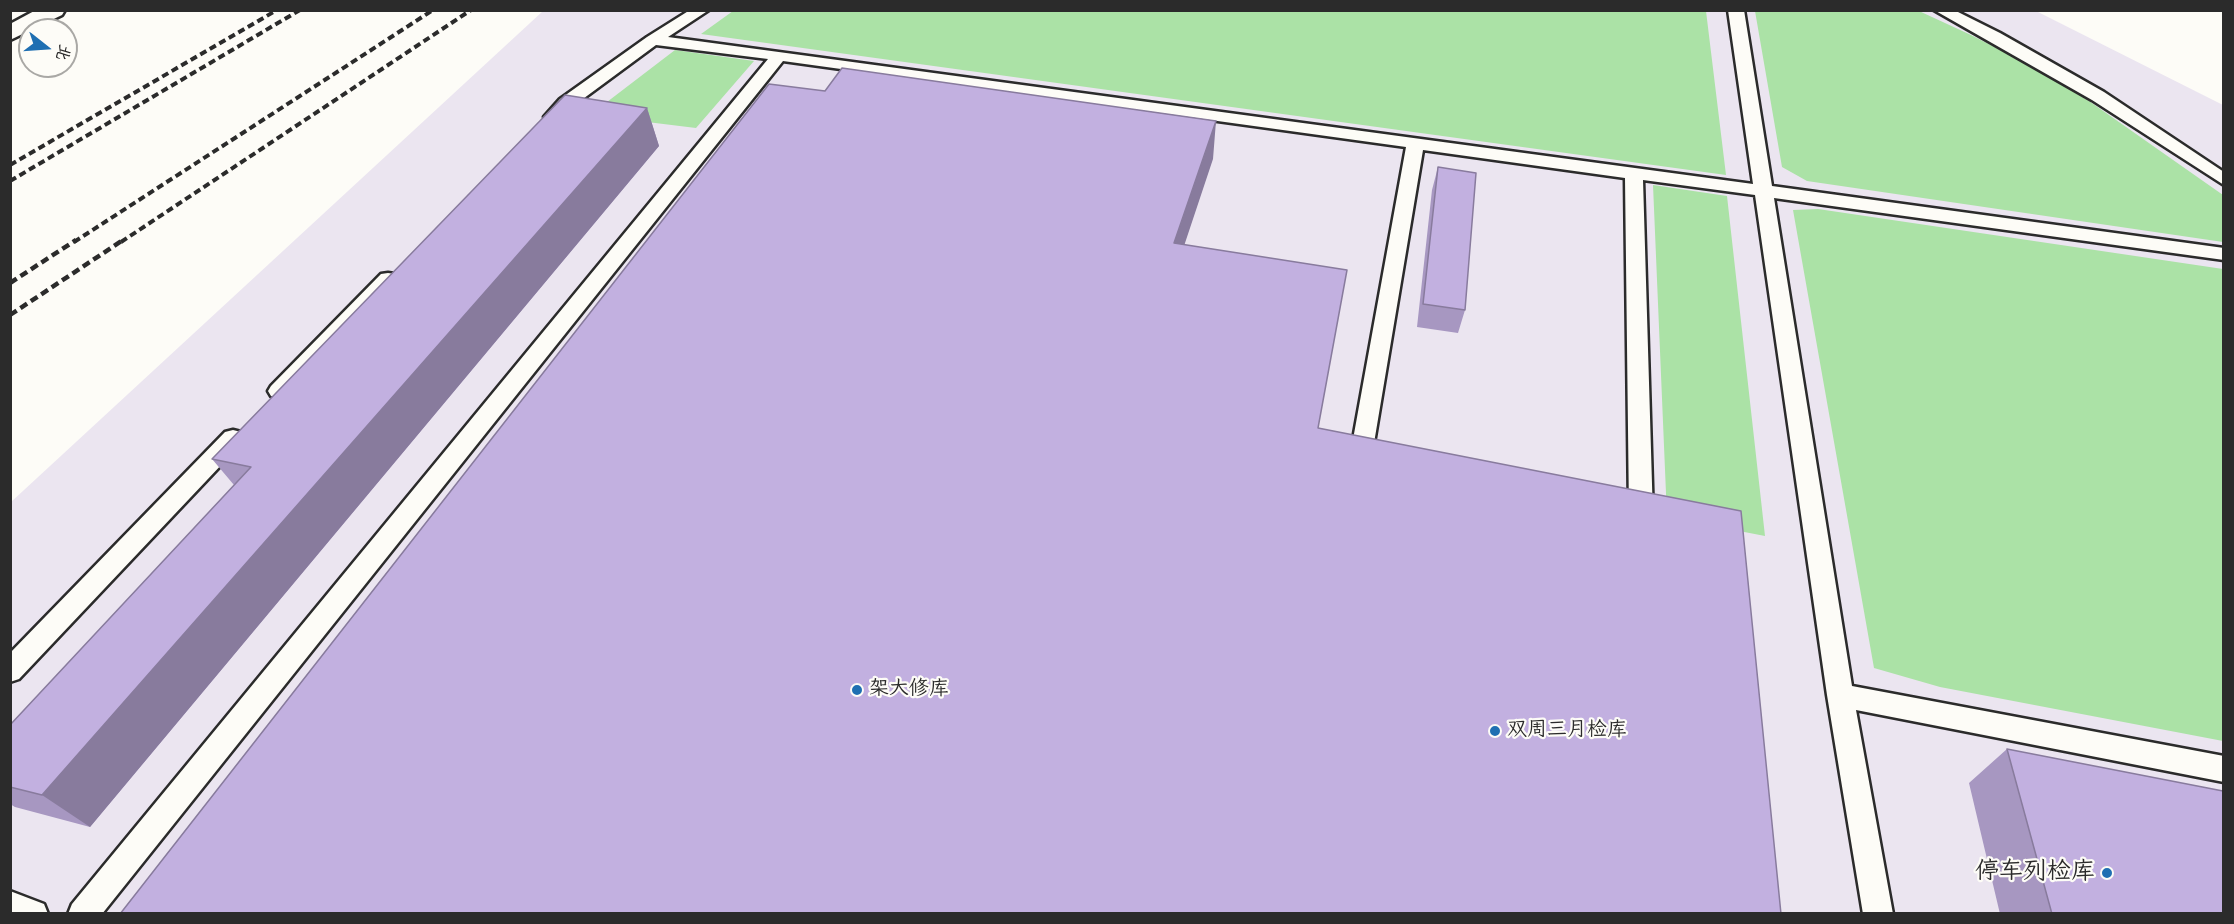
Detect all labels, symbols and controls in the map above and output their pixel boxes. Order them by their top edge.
north arrow [18,18,78,78]
text: 北 [50,42,76,64]
place label: 架大修库 [869,678,949,702]
marker: 架大修库 [850,683,864,697]
place label: 双周三月检库 [1507,719,1627,743]
marker: 双周三月检库 [1488,724,1502,738]
place label: 停车列检库 [1975,859,2095,887]
marker: 停车列检库 [2100,866,2114,880]

